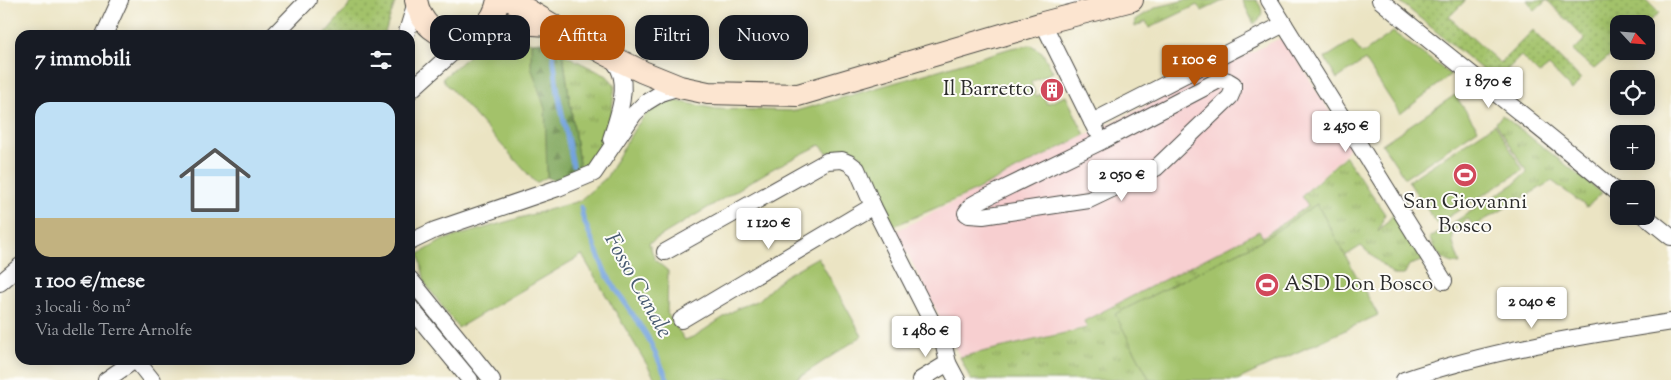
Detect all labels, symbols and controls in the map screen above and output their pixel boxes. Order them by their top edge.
chip: Compra [430,15,530,60]
chip: Affitta [540,15,625,60]
chip: Filtri [635,15,709,60]
chip: Nuovo [719,15,808,60]
north arrow [1610,15,1655,60]
map controls [1610,15,1655,225]
pin: 1 100 € [1149,44,1241,87]
text: 7 immobili [35,45,131,75]
icon: filters [367,46,395,74]
text: 1 100 € [1173,49,1217,72]
pin: 1 870 € [1443,66,1535,109]
button: locate [1610,70,1655,115]
text: 1 870 € [1466,71,1512,94]
place label: Il Barretto [943,75,1034,105]
building icon: Il Barretto [1039,77,1065,103]
pin: 2 450 € [1300,110,1392,153]
text: 2 450 € [1323,115,1369,138]
button: + [1610,125,1655,170]
icon: home [170,135,260,225]
pin: 2 050 € [1076,160,1168,202]
sports icon: San Giovanni Bosco [1452,162,1478,188]
text: 2 050 € [1099,164,1145,187]
button: − [1610,180,1655,225]
place label: San Giovanni Bosco [1403,188,1527,242]
pin: 1 120 € [723,208,815,250]
text: 1 120 € [747,212,791,235]
water label: Fosso Canale [595,228,679,344]
text: 1 100 €/mese [35,267,145,297]
place label: ASD Don Bosco [1284,270,1433,300]
sports icon: ASD Don Bosco [1254,272,1280,298]
pin: 2 040 € [1486,286,1578,329]
text: 2 040 € [1508,291,1556,314]
text: 3 locali · 80 m² [35,297,131,320]
pin: 1 480 € [880,316,972,358]
text: Via delle Terre Arnolfe [35,320,192,343]
text: 1 480 € [903,320,949,343]

